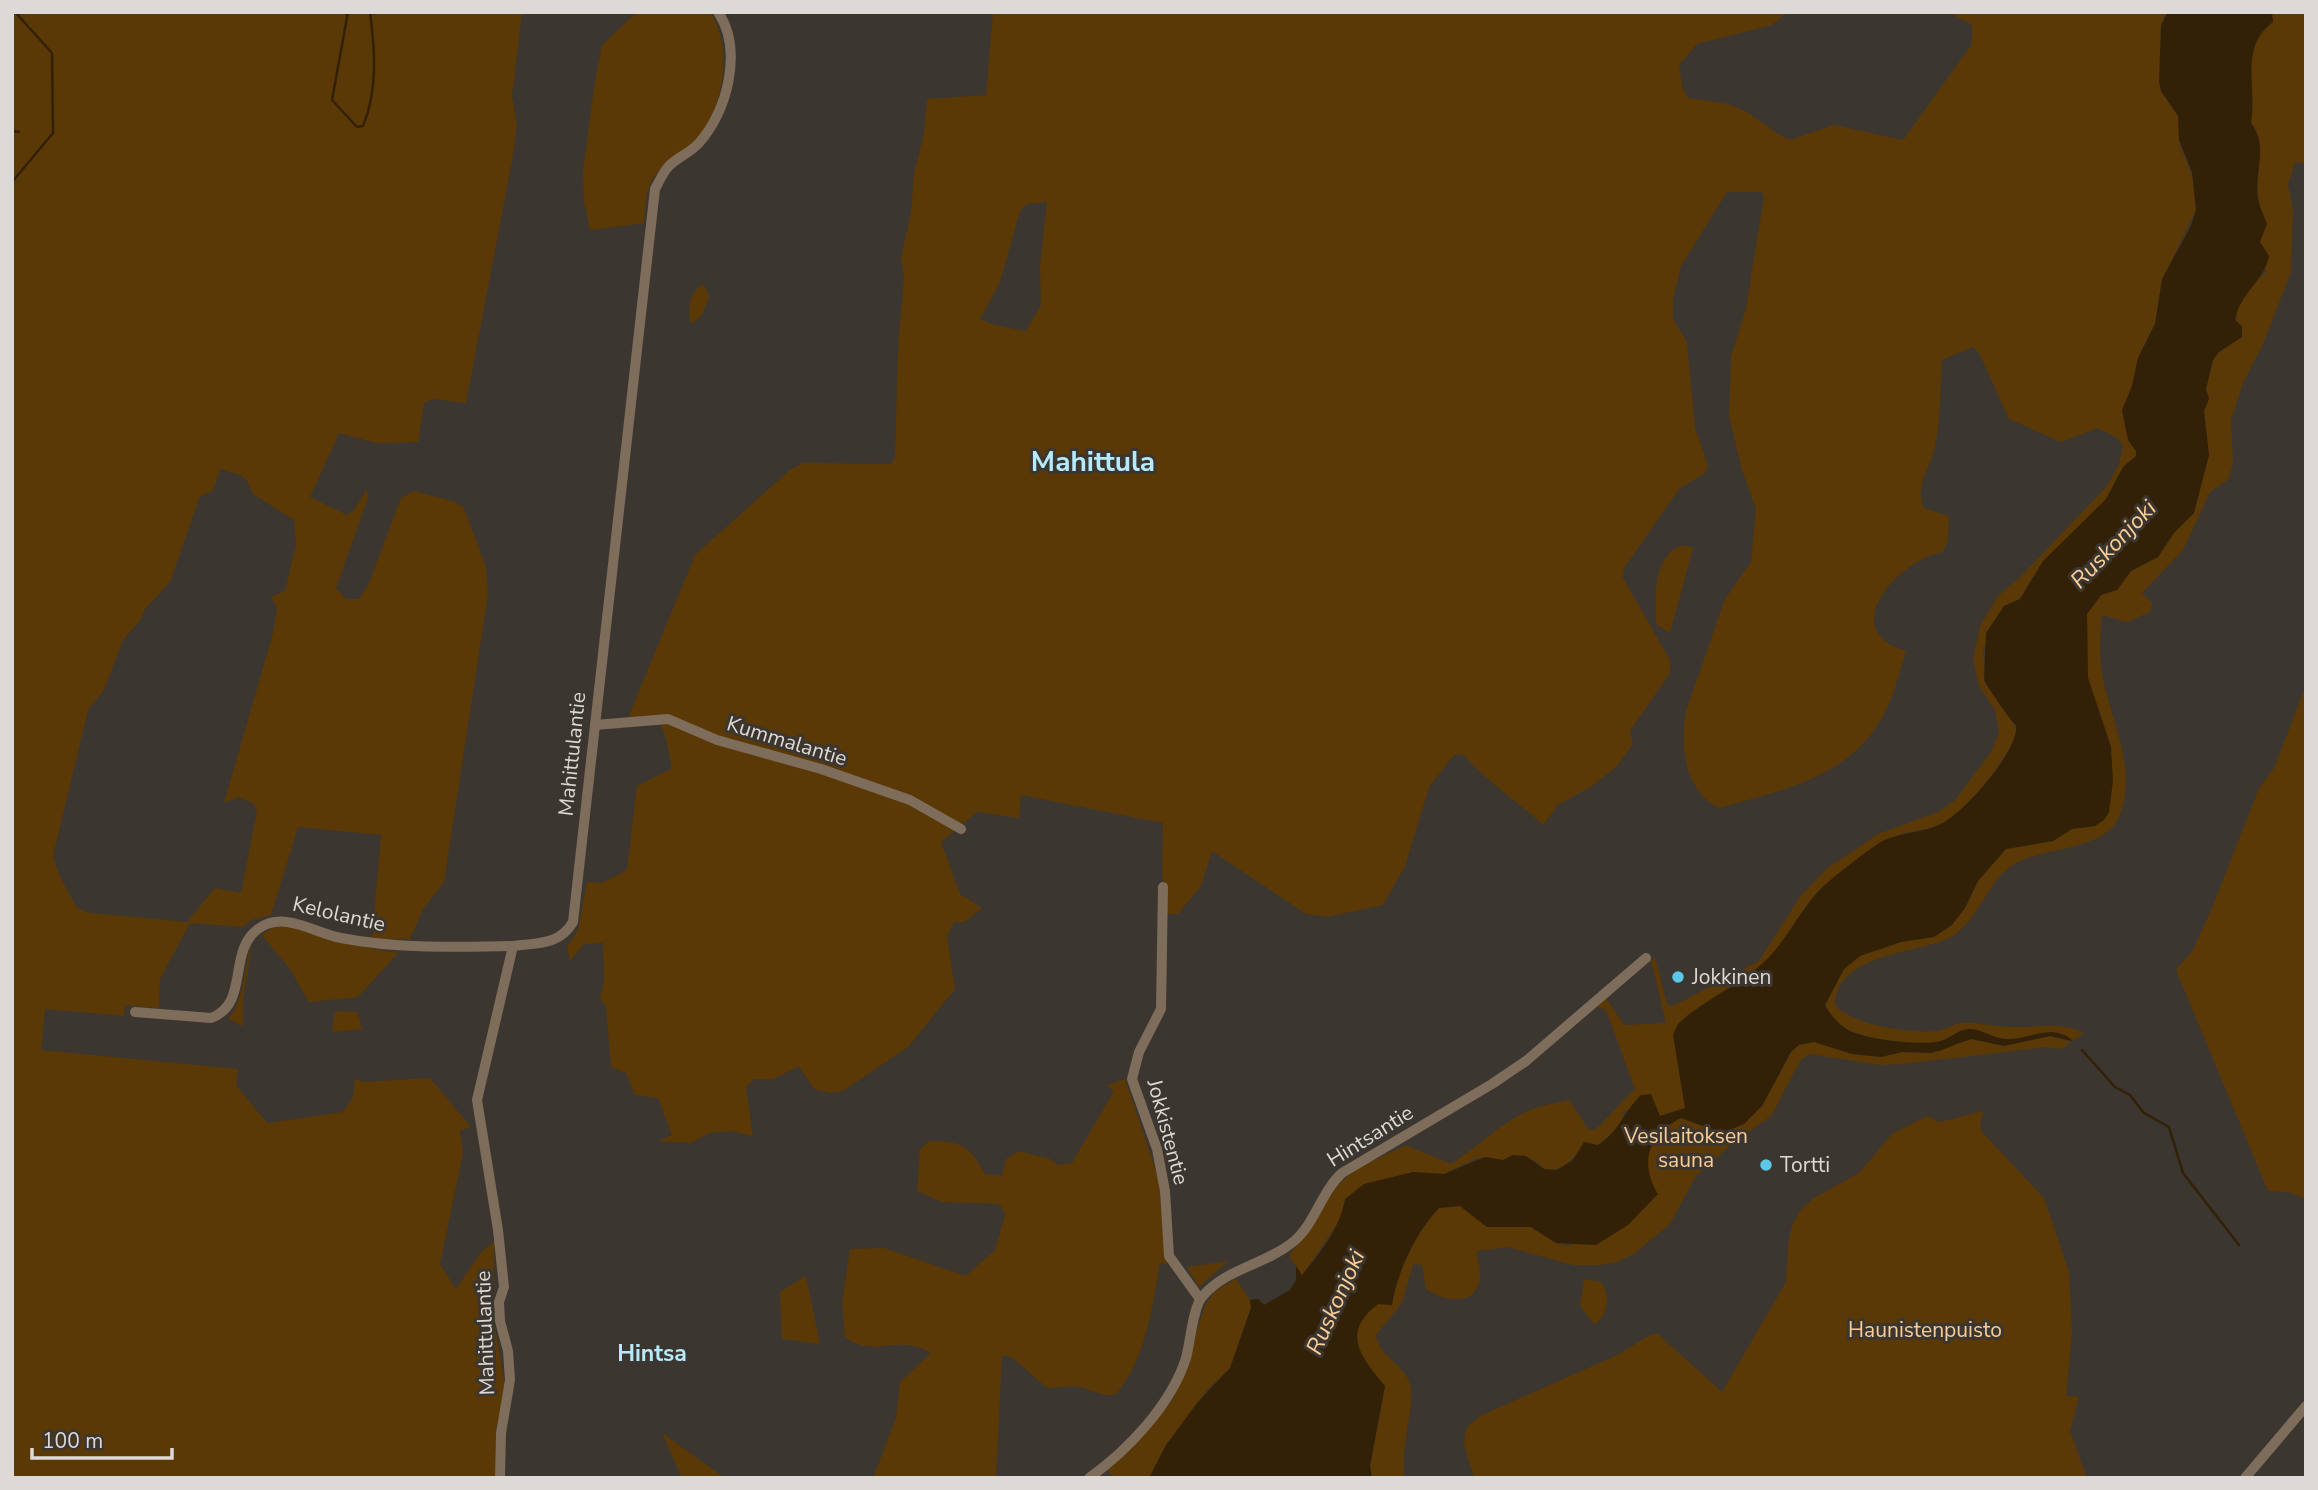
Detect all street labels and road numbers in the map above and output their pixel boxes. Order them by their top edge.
street label: Mahittulantie [552,690,592,818]
street label: Kummalantie [723,709,851,773]
street label: Kelolantie [290,890,388,938]
street label: Jokkistentie [1140,1075,1196,1188]
street label: Hintsantie [1322,1099,1418,1173]
street label: Mahittulantie [469,1270,501,1396]

